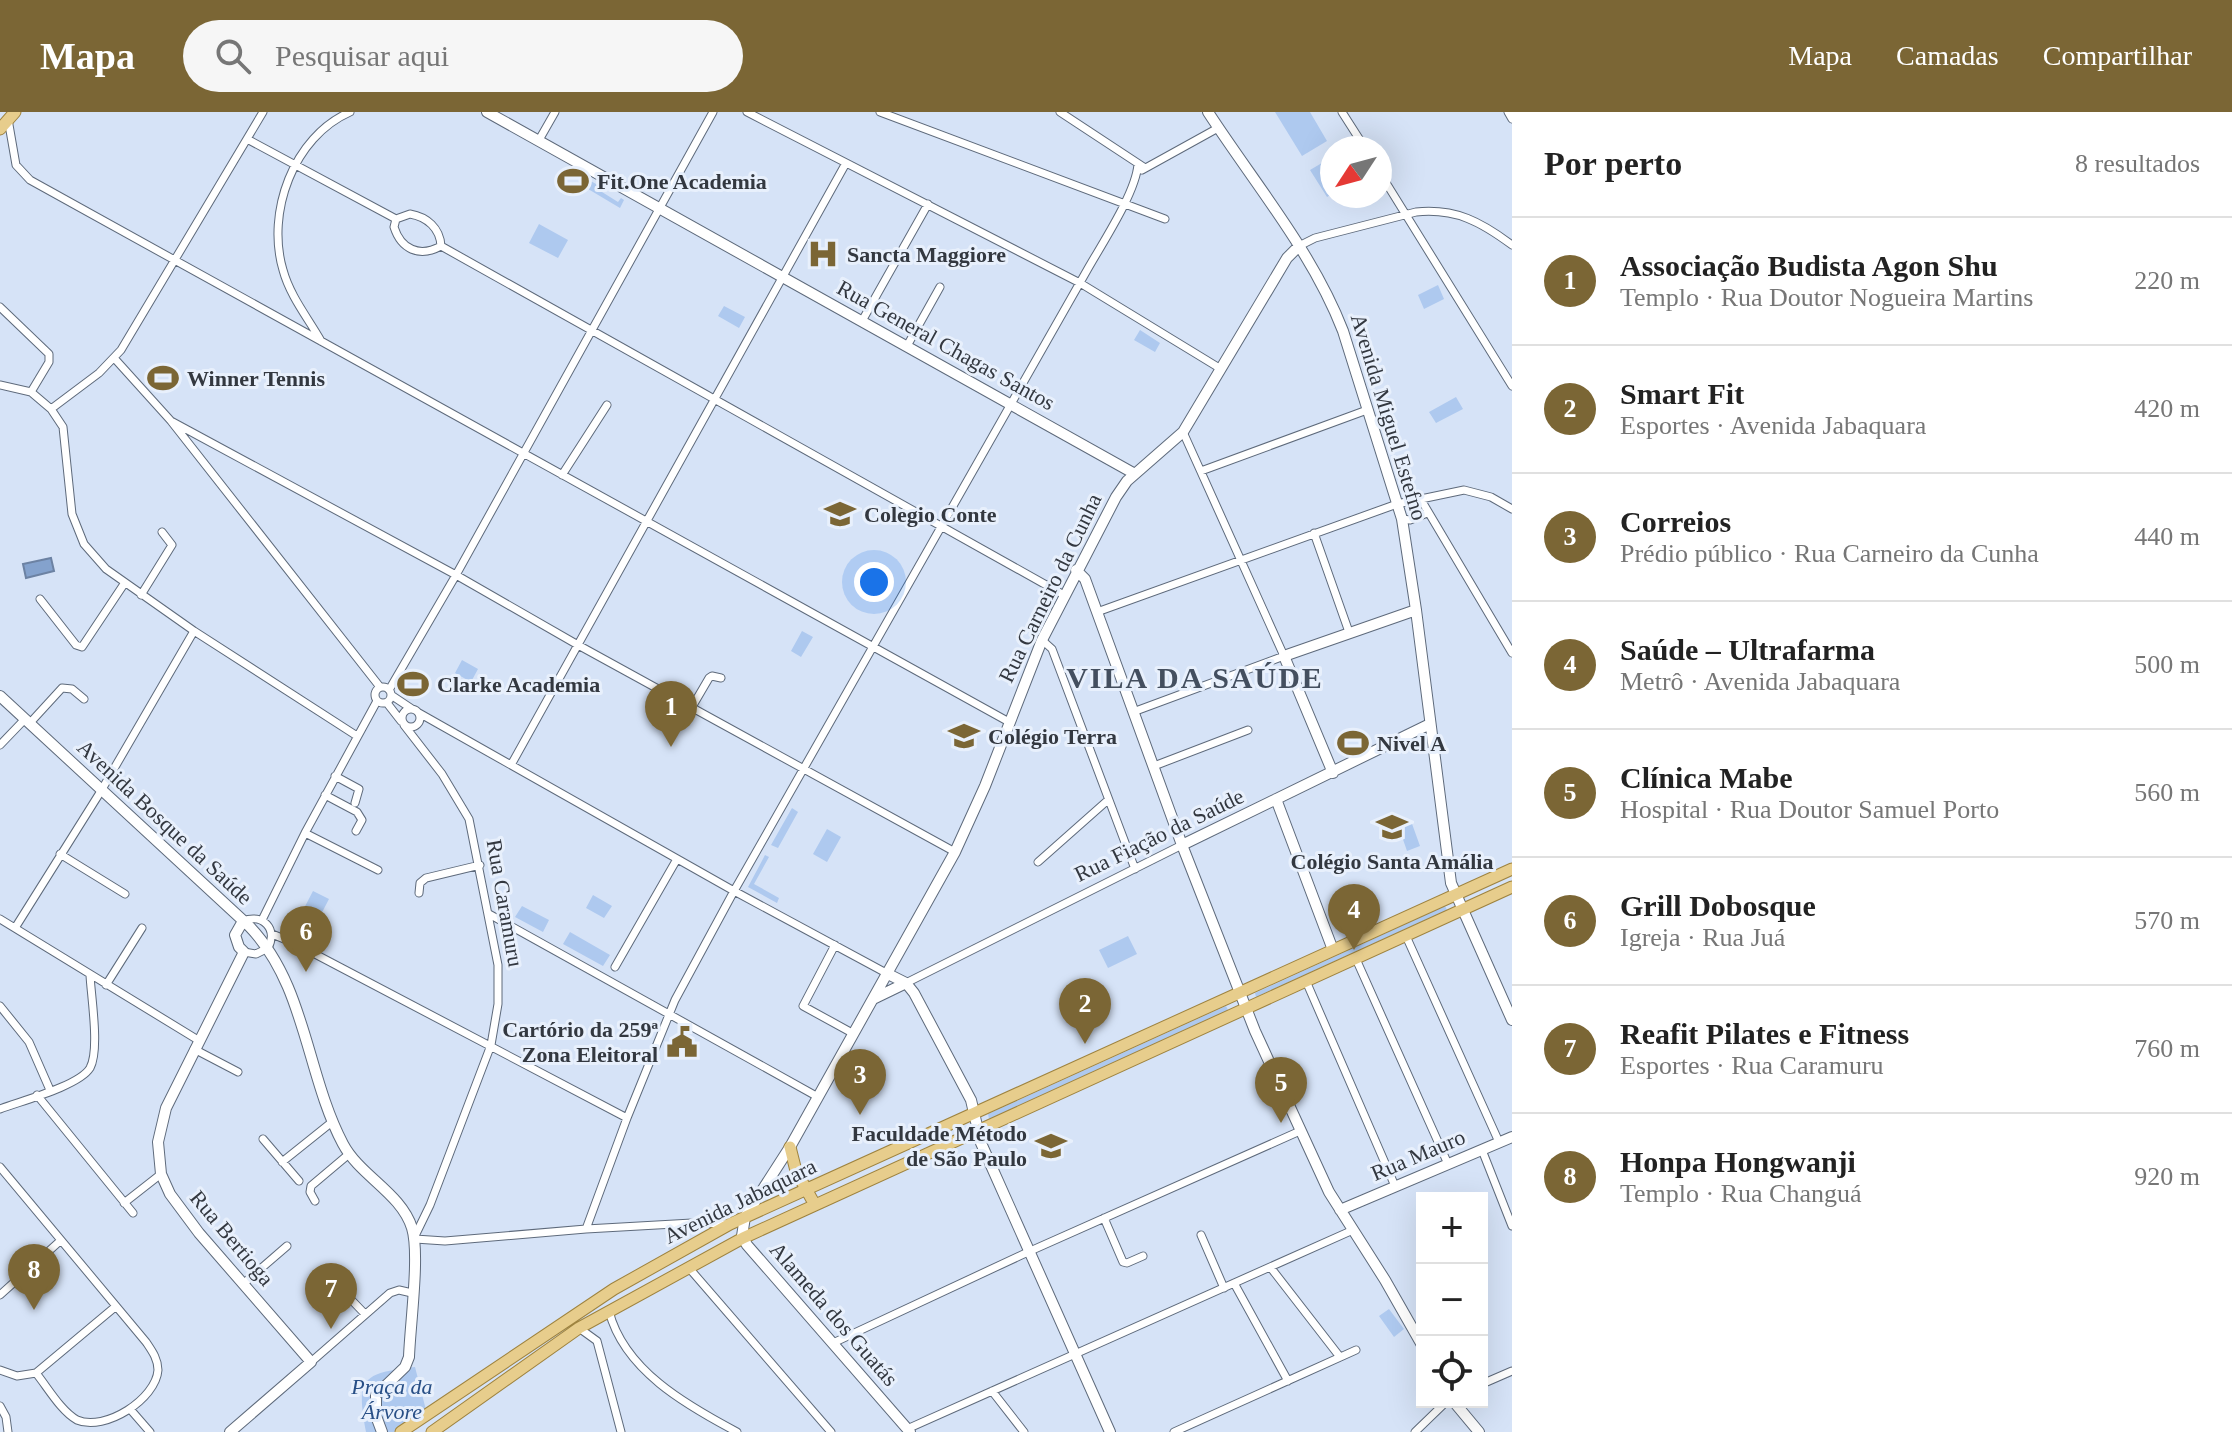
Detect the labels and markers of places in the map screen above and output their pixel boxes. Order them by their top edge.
sports icon: Fit.One Academia [556,164,590,198]
place label: Fit.One Academia [597,169,767,194]
hospital icon: Sancta Maggiore [806,237,840,271]
place label: Sancta Maggiore [847,242,1006,267]
sports icon: Winner Tennis [146,361,180,395]
place label: Winner Tennis [187,366,325,391]
school or university icon: Colegio Conte [823,497,857,531]
place label: Colegio Conte [864,502,997,527]
sports icon: Clarke Academia [396,667,430,701]
place label: Clarke Academia [437,672,600,697]
pin: 1 [645,681,697,747]
school or university icon: Colégio Terra [947,719,981,753]
place label: Colégio Terra [988,724,1117,749]
sports icon: Nivel A [1336,726,1370,760]
place label: Nivel A [1377,731,1446,756]
school or university icon: Colégio Santa Amália [1375,810,1409,844]
place label: Colégio Santa Amália [1291,849,1493,874]
pin: 4 [1328,884,1380,950]
pin: 6 [280,906,332,972]
pin: 2 [1059,978,1111,1044]
place label: Cartório da 259ª Zona Eleitoral [502,1017,658,1067]
public building icon: Cartório da 259ª Zona Eleitoral [665,1025,699,1059]
pin: 3 [834,1049,886,1115]
pin: 5 [1255,1057,1307,1123]
place label: Faculdade Método de São Paulo [852,1121,1027,1171]
school or university icon: Faculdade Método de São Paulo [1034,1129,1068,1163]
pin: 8 [8,1244,60,1310]
pin: 7 [305,1263,357,1329]

